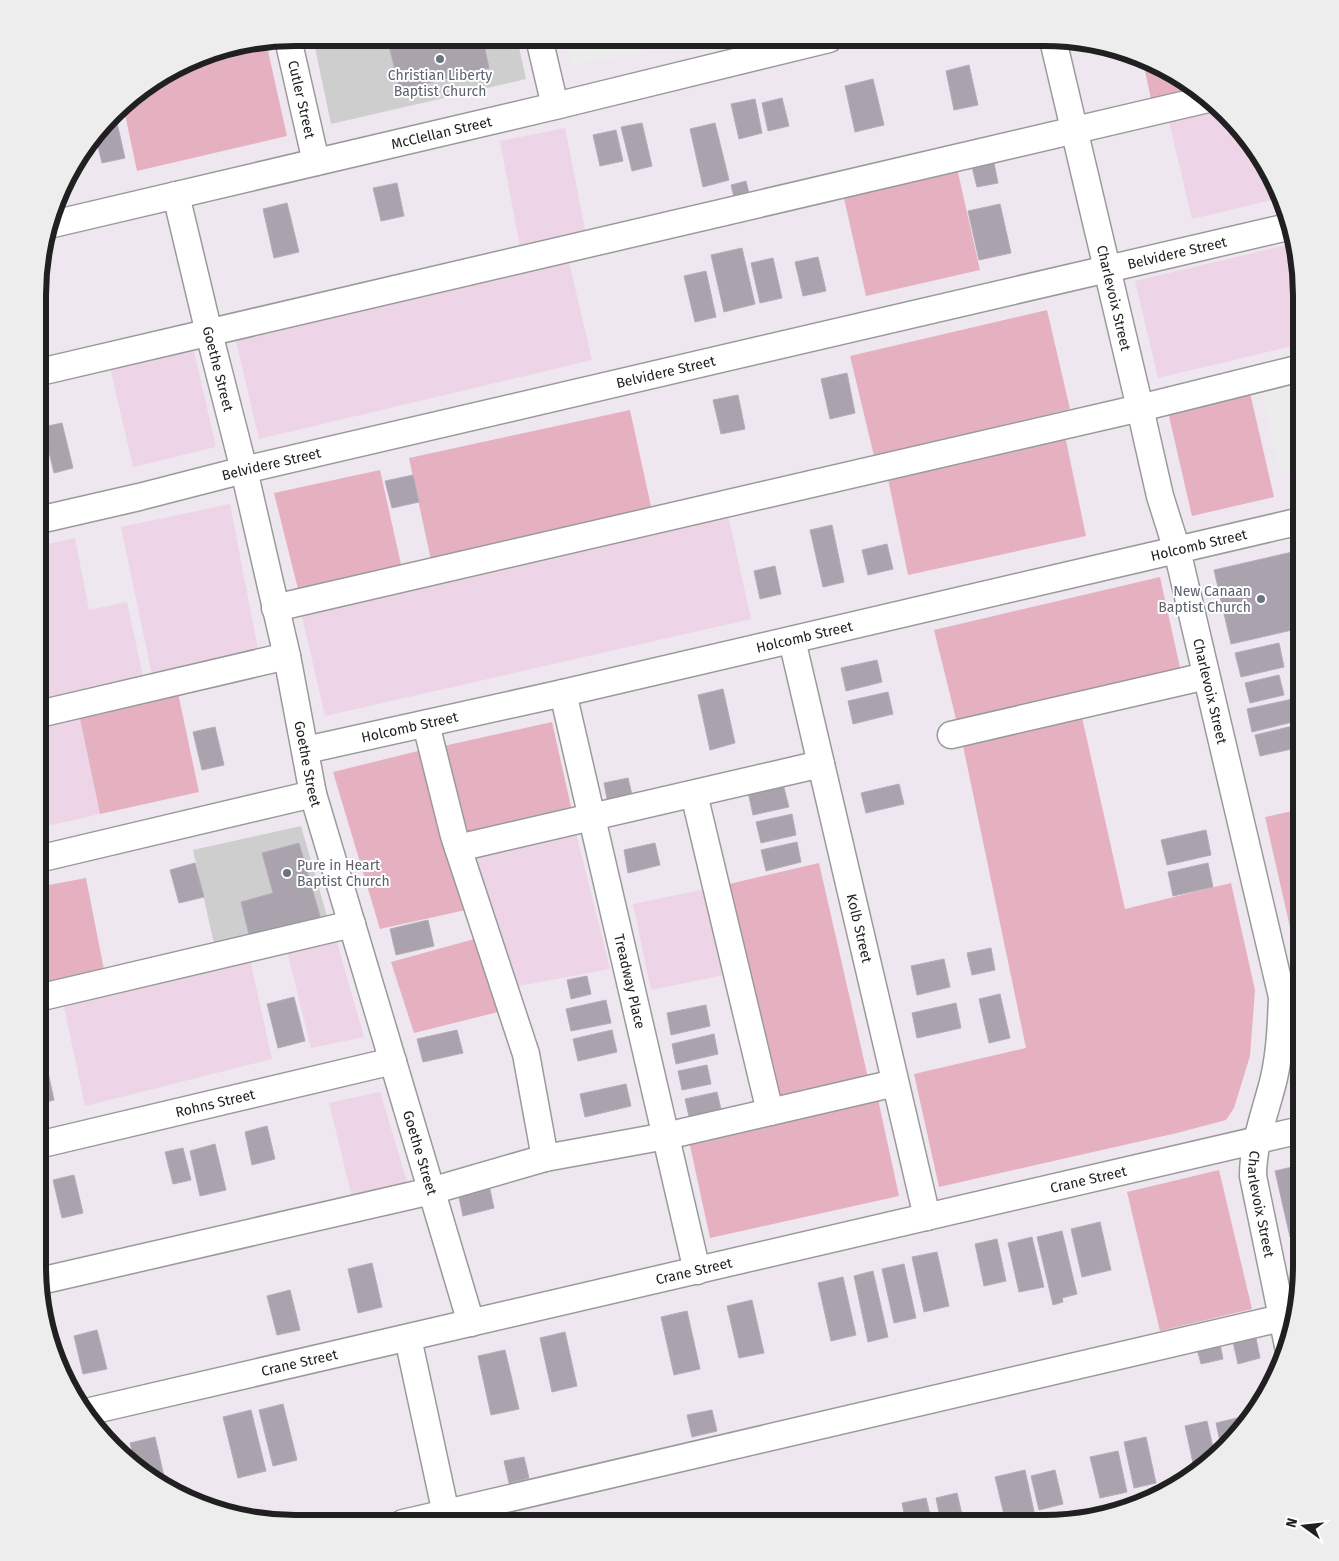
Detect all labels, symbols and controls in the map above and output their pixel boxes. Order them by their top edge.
marker: Christian Liberty Baptist Church [434,53,446,65]
street label: Cutler Street [285,59,319,141]
place label: Christian Liberty Baptist Church [388,67,492,100]
street label: McClellan Street [389,112,494,153]
street label: Belvidere Street [1126,233,1229,273]
street label: Charlevoix Street [1093,243,1135,353]
street label: Goethe Street [199,325,237,414]
street label: Belvidere Street [614,352,718,392]
street label: Belvidere Street [220,444,323,484]
street label: Holcomb Street [1149,525,1250,564]
place label: New Canaan Baptist Church [1158,583,1251,616]
marker: New Canaan Baptist Church [1255,593,1267,605]
street label: Holcomb Street [754,617,855,656]
street label: Charlevoix Street [1190,637,1231,747]
street label: Holcomb Street [360,708,460,746]
street label: Goethe Street [291,719,325,810]
place label: Pure in Heart Baptist Church [297,857,390,890]
marker: Pure in Heart Baptist Church [281,867,293,879]
street label: Kolb Street [843,892,876,965]
street label: Treadway Place [611,932,649,1030]
street label: Rohns Street [174,1085,257,1121]
street label: Goethe Street [399,1108,441,1198]
street label: Charlevoix Street [1244,1150,1278,1260]
street label: Crane Street [1049,1162,1129,1196]
street label: Crane Street [654,1254,735,1288]
street label: Crane Street [260,1345,340,1380]
north arrow [1279,1501,1329,1551]
text: N [1283,1516,1301,1529]

